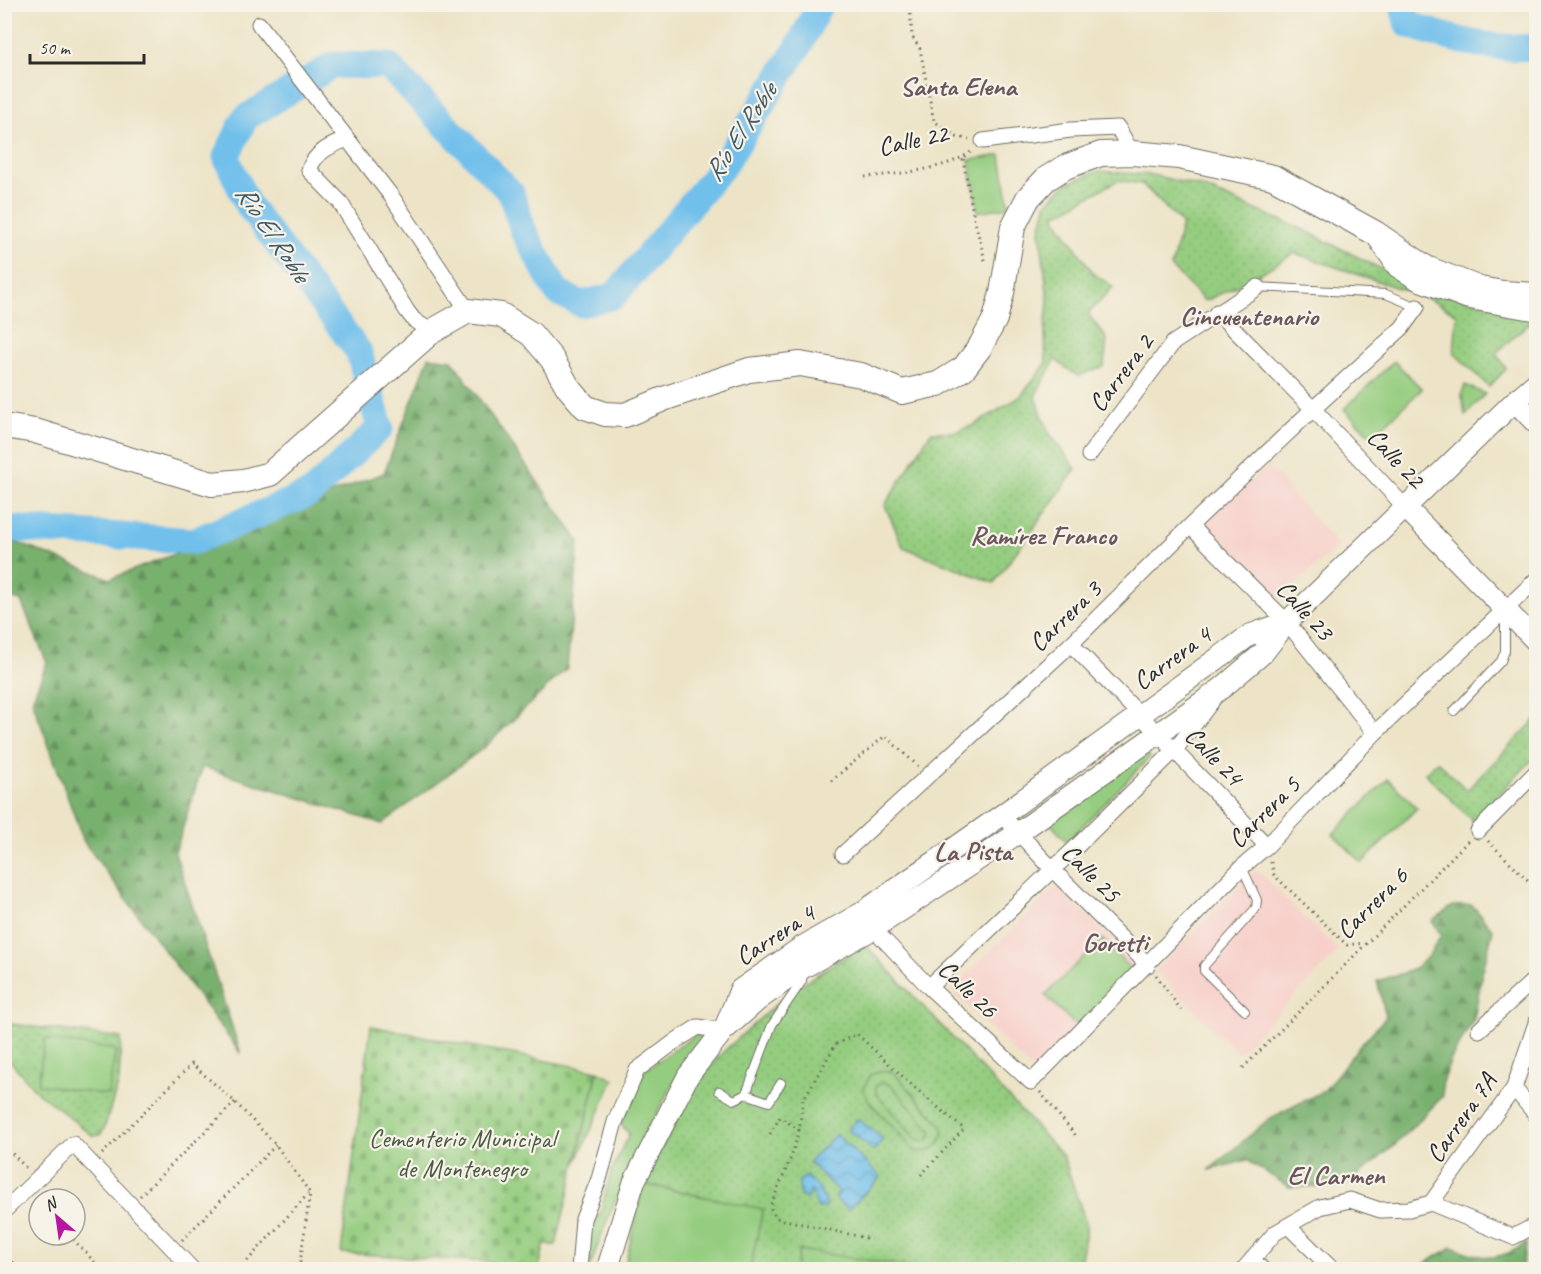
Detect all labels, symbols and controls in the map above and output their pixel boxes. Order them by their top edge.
scale bar [30,27,144,65]
text: 50 m [39,37,72,59]
district label: Santa Elena [900,69,1018,103]
water label: Río El Roble [696,73,786,187]
street label: Calle 22 [875,116,953,163]
water label: Río El Roble [228,178,320,292]
district label: Cincuentenario [1180,299,1320,333]
street label: Carrera 2 [1081,326,1162,418]
street label: Calle 22 [1360,421,1434,497]
district label: Ramírez Franco [970,518,1118,552]
street label: Carrera 3 [1022,572,1110,659]
street label: Calle 23 [1269,573,1342,649]
street label: Carrera 4 [1126,617,1219,697]
street label: Calle 24 [1178,719,1252,794]
street label: Carrera 5 [1221,768,1308,855]
district label: La Pista [934,834,1015,868]
street label: Calle 25 [1054,836,1129,911]
street label: Carrera 6 [1329,859,1416,946]
street label: Carrera 4 [729,896,823,973]
district label: Goretti [1082,925,1151,959]
street label: Calle 26 [931,953,1006,1026]
street label: Carrera 7A [1418,1065,1505,1169]
park label: Cementerio Municipal de Montenegro [369,1122,560,1185]
district label: El Carmen [1287,1158,1386,1192]
north arrow [27,1187,87,1247]
text: N [41,1192,62,1216]

